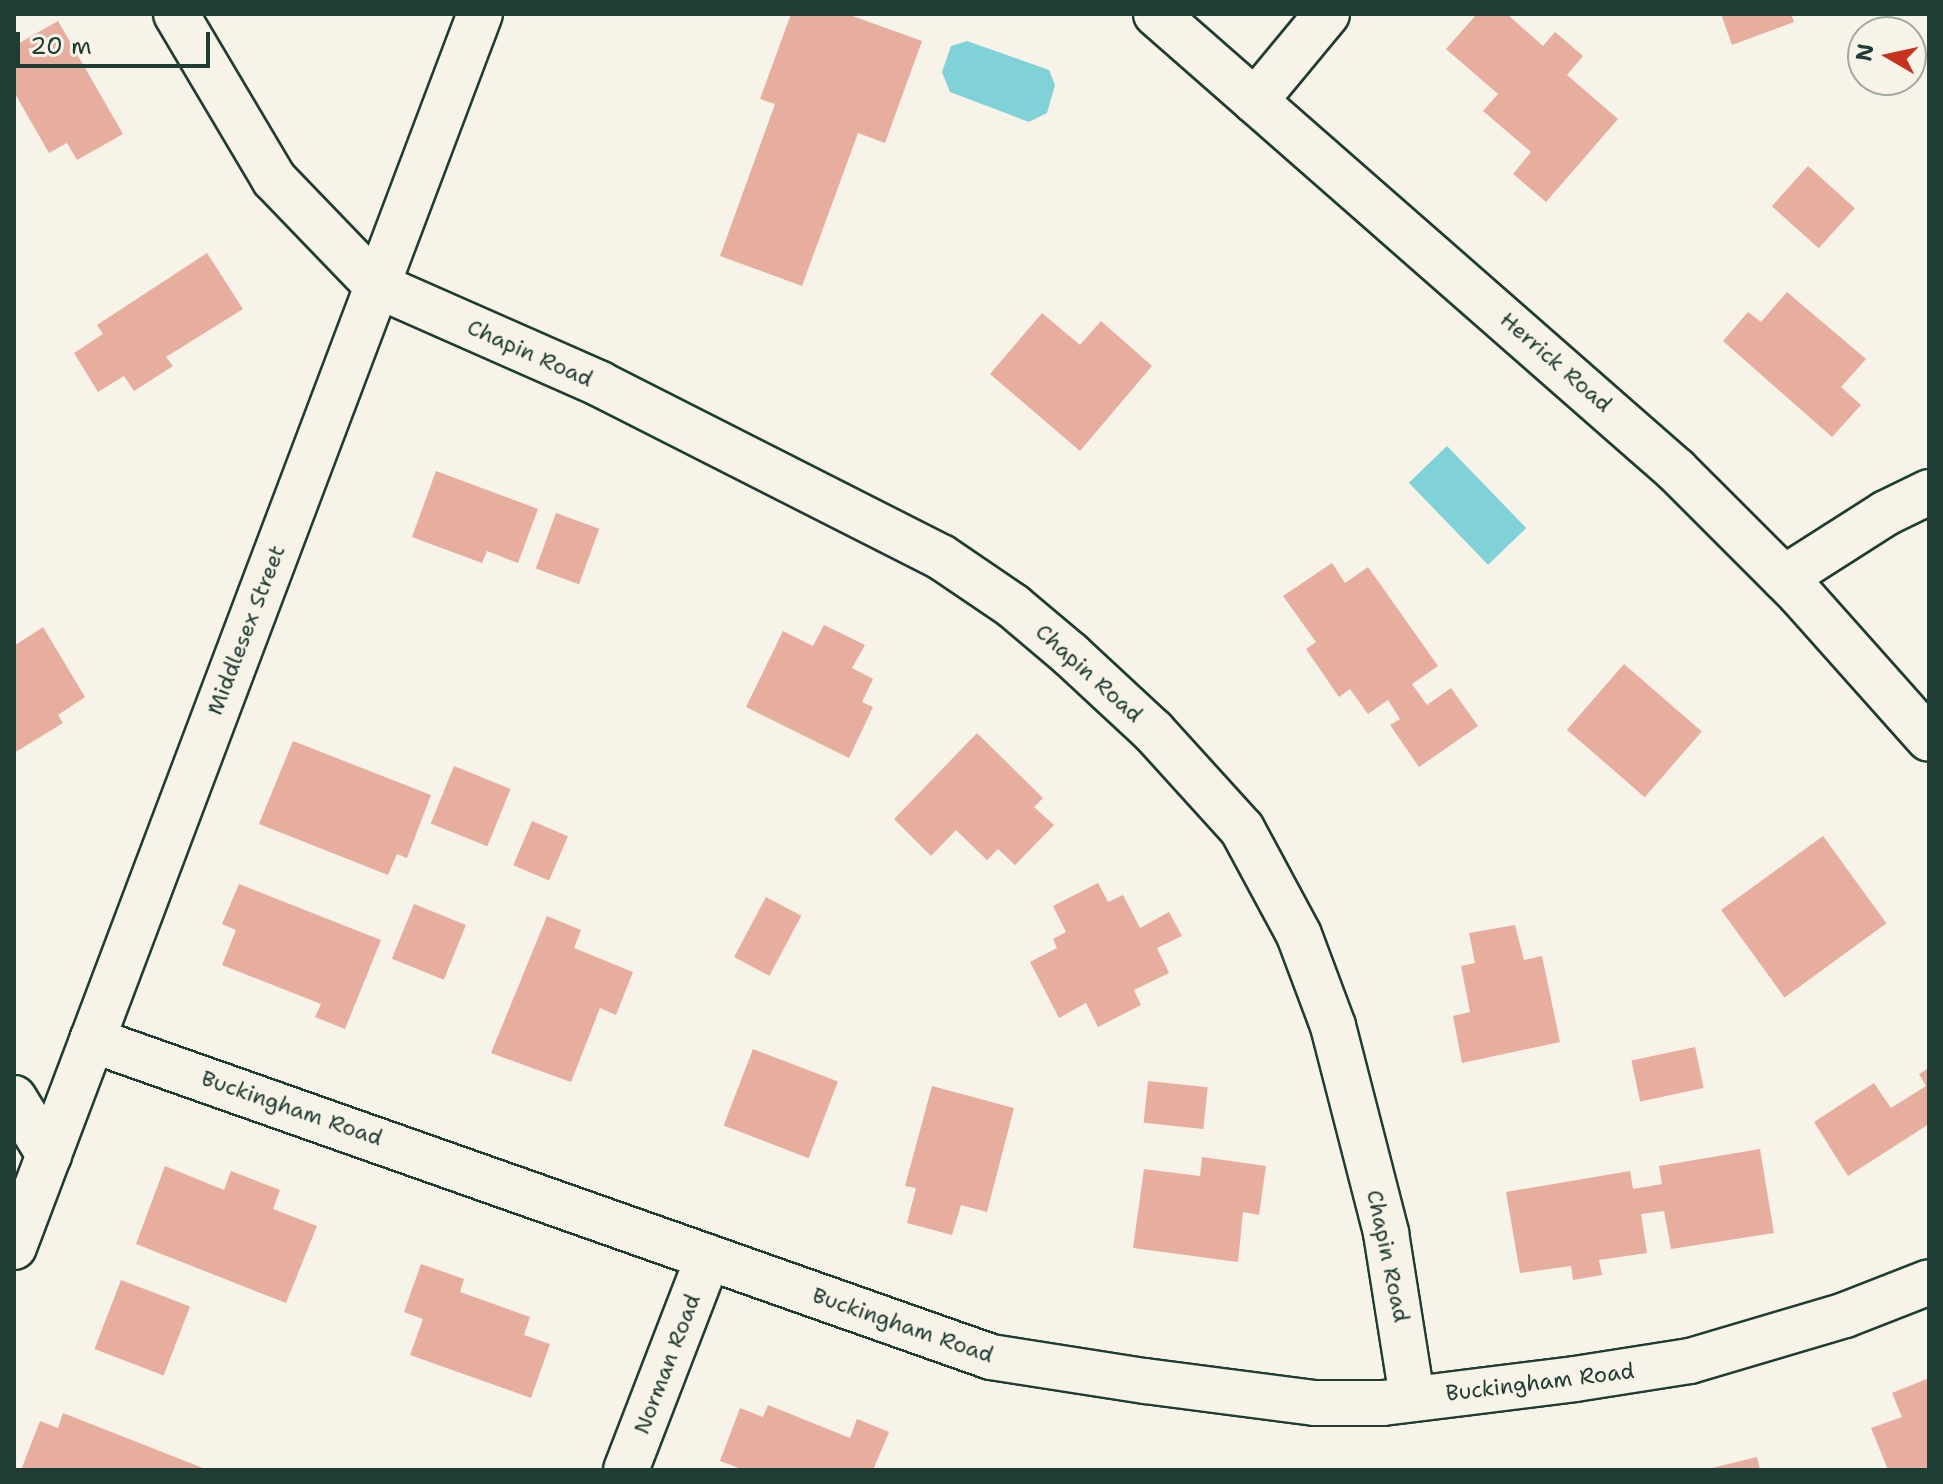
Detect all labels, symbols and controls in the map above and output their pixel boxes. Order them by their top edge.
scale bar [20,16,214,66]
north arrow [1847,16,1927,96]
text: 20 m [30,30,92,62]
text: N [1849,42,1880,63]
street label: Herrick Road [1495,306,1617,418]
street label: Chapin Road [463,314,597,392]
street label: Middlesex Street [201,541,291,719]
street label: Chapin Road [1030,618,1148,728]
street label: Buckingham Road [198,1065,386,1151]
street label: Chapin Road [1361,1187,1415,1325]
street label: Buckingham Road [809,1282,997,1368]
street label: Norman Road [628,1290,706,1438]
street label: Buckingham Road [1444,1357,1636,1407]

